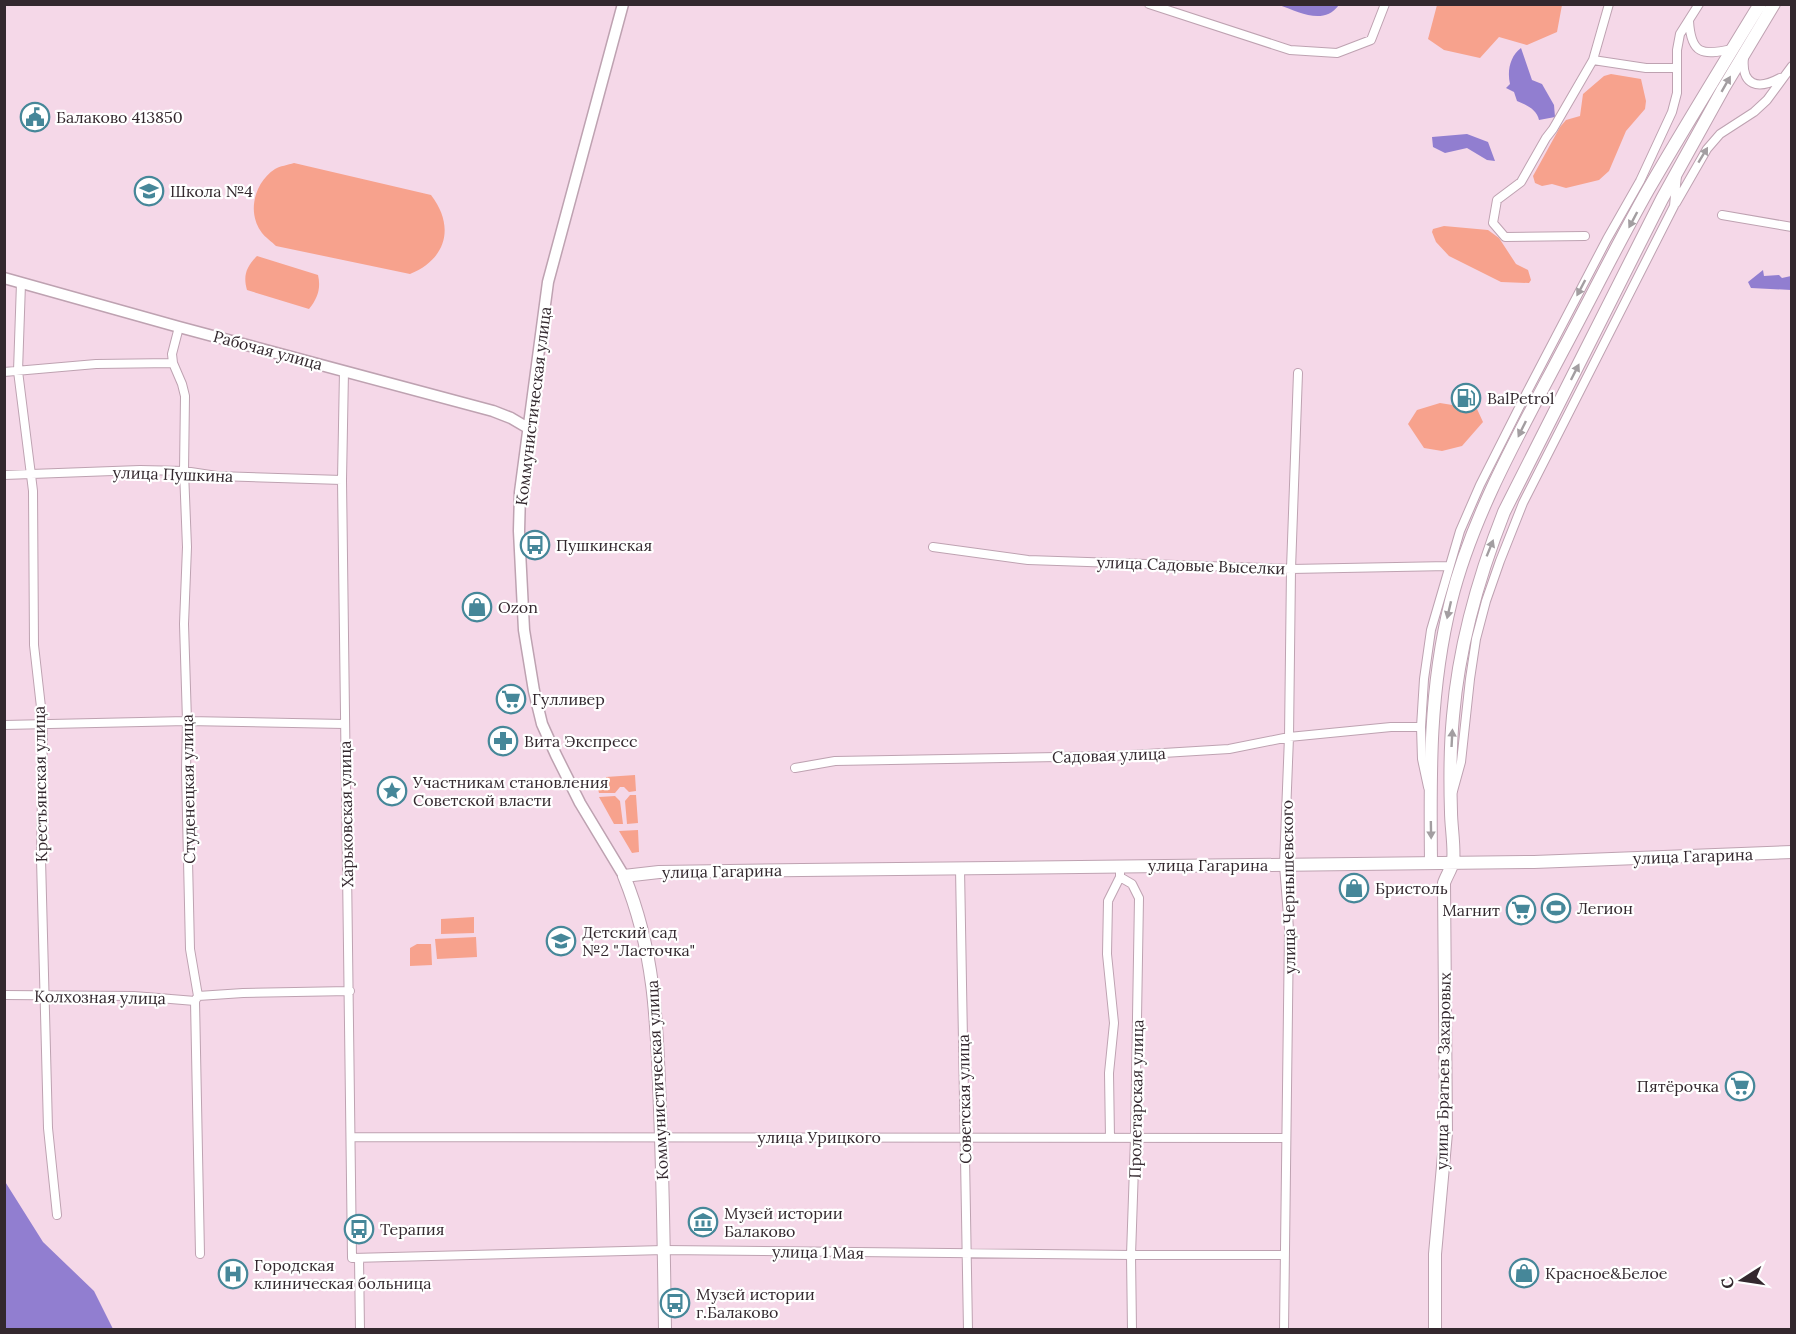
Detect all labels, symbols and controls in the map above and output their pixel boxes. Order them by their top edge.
one-way arrow [1721,75,1731,92]
public building icon: Балаково 413850 [19,101,51,133]
place label: Балаково 413850 [56,107,183,127]
one-way arrow [1698,147,1709,163]
school or university icon: Школа №4 [133,175,165,207]
place label: Школа №4 [170,181,253,201]
one-way arrow [1628,211,1638,228]
one-way arrow [1576,280,1586,297]
street label: Коммунистическая улица [511,305,555,507]
street label: Рабочая улица [211,326,325,374]
one-way arrow [1570,364,1579,381]
fuel station icon: BalPetrol [1450,382,1482,414]
place label: BalPetrol [1487,388,1554,408]
one-way arrow [1517,421,1527,438]
street label: улица Пушкина [112,462,234,486]
bus stop icon: Пушкинская [519,529,551,561]
place label: Пушкинская [556,535,652,555]
one-way arrow [1486,539,1495,557]
street label: улица Садовые Выселки [1096,552,1286,578]
shop icon: Ozon [461,591,493,623]
place label: Ozon [498,597,538,617]
one-way arrow [1444,600,1453,619]
supermarket icon: Гулливер [495,683,527,715]
place label: Гулливер [532,689,605,709]
street label: Крестьянская улица [29,706,51,862]
street label: Студенецкая улица [177,714,199,864]
pharmacy icon: Вита Экспресс [487,725,519,757]
one-way arrow [1447,729,1456,748]
place label: Вита Экспресс [524,731,637,751]
street label: Харьковская улица [335,740,357,888]
street label: Садовая улица [1052,743,1166,767]
place label: Участникам становления Советской власти [412,772,608,810]
place icon: Участникам становления Советской власти [376,775,408,807]
street label: улица Чернышевского [1276,800,1300,974]
one-way arrow [1426,820,1435,839]
street label: улица Гагарина [1633,844,1753,868]
street label: улица Гагарина [1148,855,1268,875]
street label: улица Гагарина [662,860,782,882]
shop icon: Бристоль [1338,872,1370,904]
place label: Бристоль [1375,878,1448,898]
sports icon: Легион [1540,892,1572,924]
supermarket icon: Магнит [1505,894,1537,926]
place label: Легион [1577,898,1633,918]
place label: Магнит [1442,900,1500,920]
place label: Детский сад №2 "Ласточка" [582,922,695,960]
school or university icon: Детский сад №2 "Ласточка" [545,925,577,957]
street label: улица Братьев Захаровых [1431,972,1455,1170]
street label: Коммунистическая улица [642,979,672,1181]
street label: Колхозная улица [34,986,166,1008]
street label: Пролетарская улица [1125,1019,1147,1179]
street label: Советская улица [953,1034,975,1164]
supermarket icon: Пятёрочка [1724,1070,1756,1102]
place label: Пятёрочка [1637,1076,1719,1096]
street label: улица Урицкого [757,1127,881,1147]
place label: Музей истории Балаково [724,1203,843,1241]
museum icon: Музей истории Балаково [687,1206,719,1238]
bus stop icon: Терапия [343,1213,375,1245]
place label: Терапия [380,1219,445,1239]
street label: улица 1 Мая [772,1241,864,1263]
north arrow [1712,1250,1772,1310]
place label: Городская клиническая больница [254,1255,432,1293]
shop icon: Красное&Белое [1508,1257,1540,1289]
hospital icon: Городская клиническая больница [217,1258,249,1290]
place label: Красное&Белое [1545,1263,1668,1283]
text: С [1716,1276,1738,1291]
place label: Музей истории г.Балаково [696,1284,815,1322]
bus stop icon: Музей истории г.Балаково [659,1287,691,1319]

